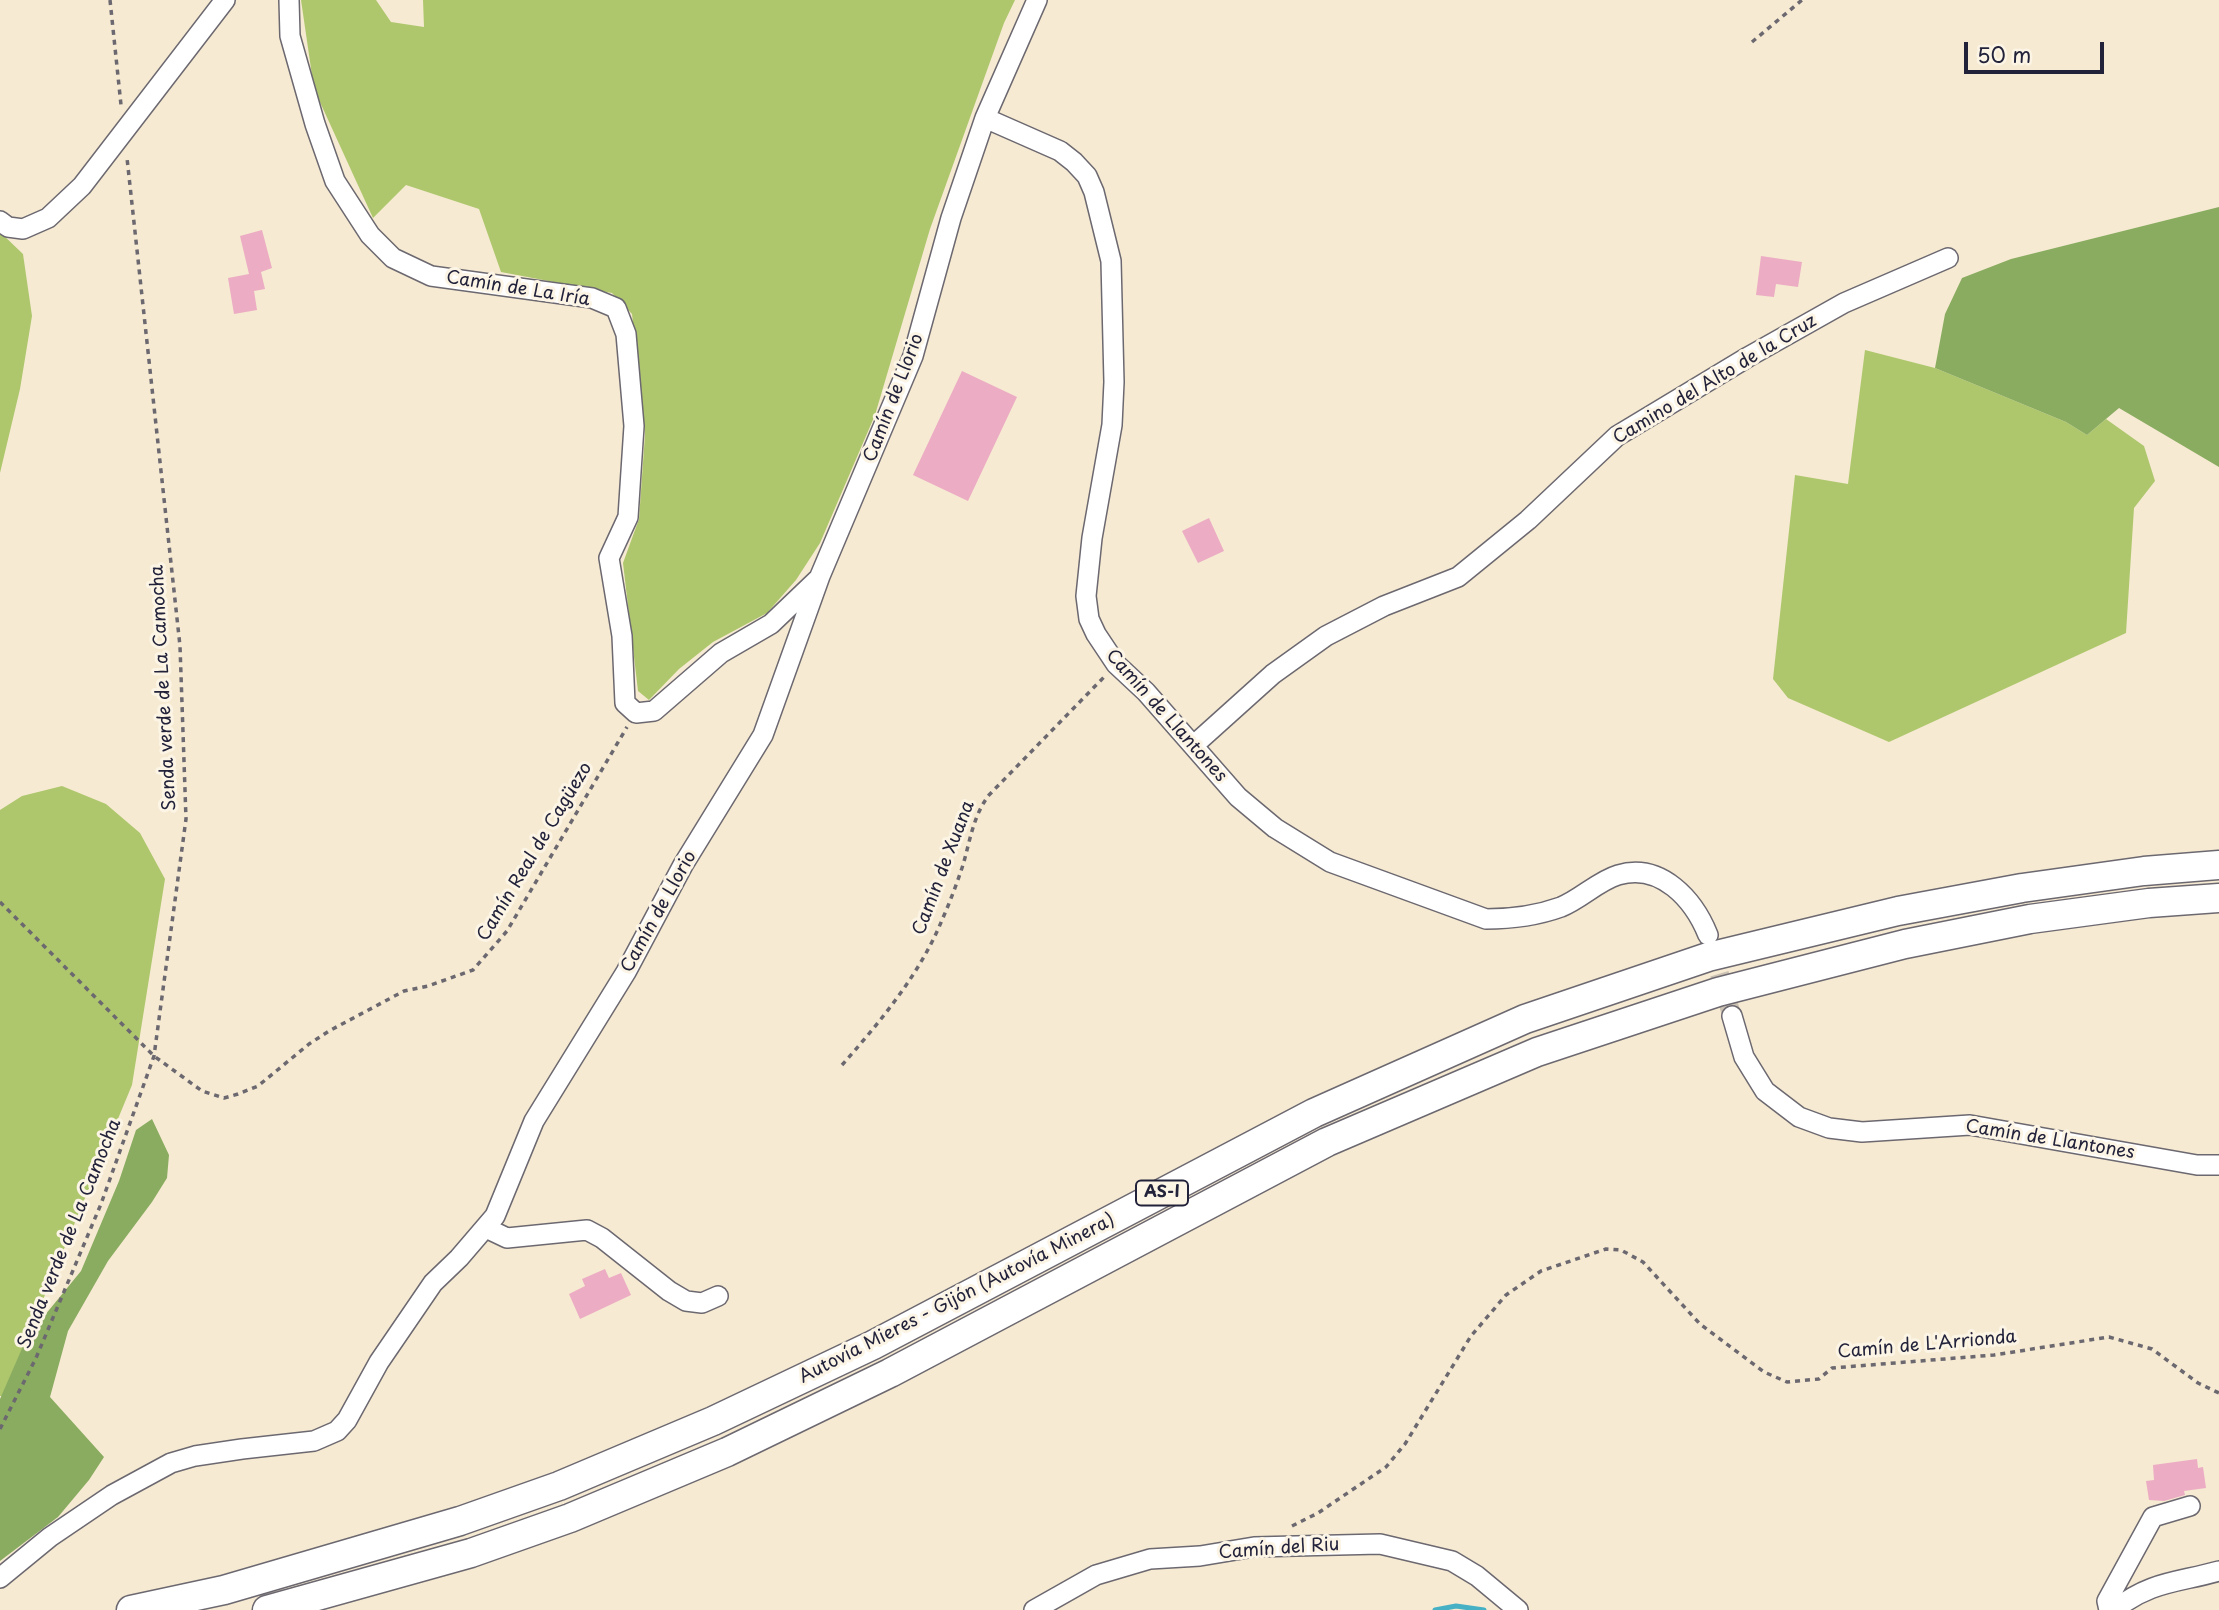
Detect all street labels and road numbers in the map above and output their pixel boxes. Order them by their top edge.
street label: Camín de La Iría [445,267,591,311]
street label: Camino del Alto de la Cruz [1609,311,1821,449]
street label: Camín de Llorio [860,331,928,465]
street label: Senda verde de La Camocha [147,565,181,811]
street label: Camín de Llantones [1101,645,1231,787]
street label: Camín Real de Cagüezo [473,759,597,945]
street label: Camín de Xuana [908,798,980,938]
street label: Camín de Llorio [617,847,701,977]
street label: Senda verde de La Camocha [14,1116,126,1352]
street label: Camín de Llantones [1964,1116,2136,1164]
road number: AS-I [1136,1180,1188,1205]
street label: Autovía Mieres - Gijón (Autovía Minera) [795,1210,1119,1388]
street label: Camín de L'Arrionda [1837,1326,2017,1364]
street label: Camín del Riu [1218,1534,1340,1564]

